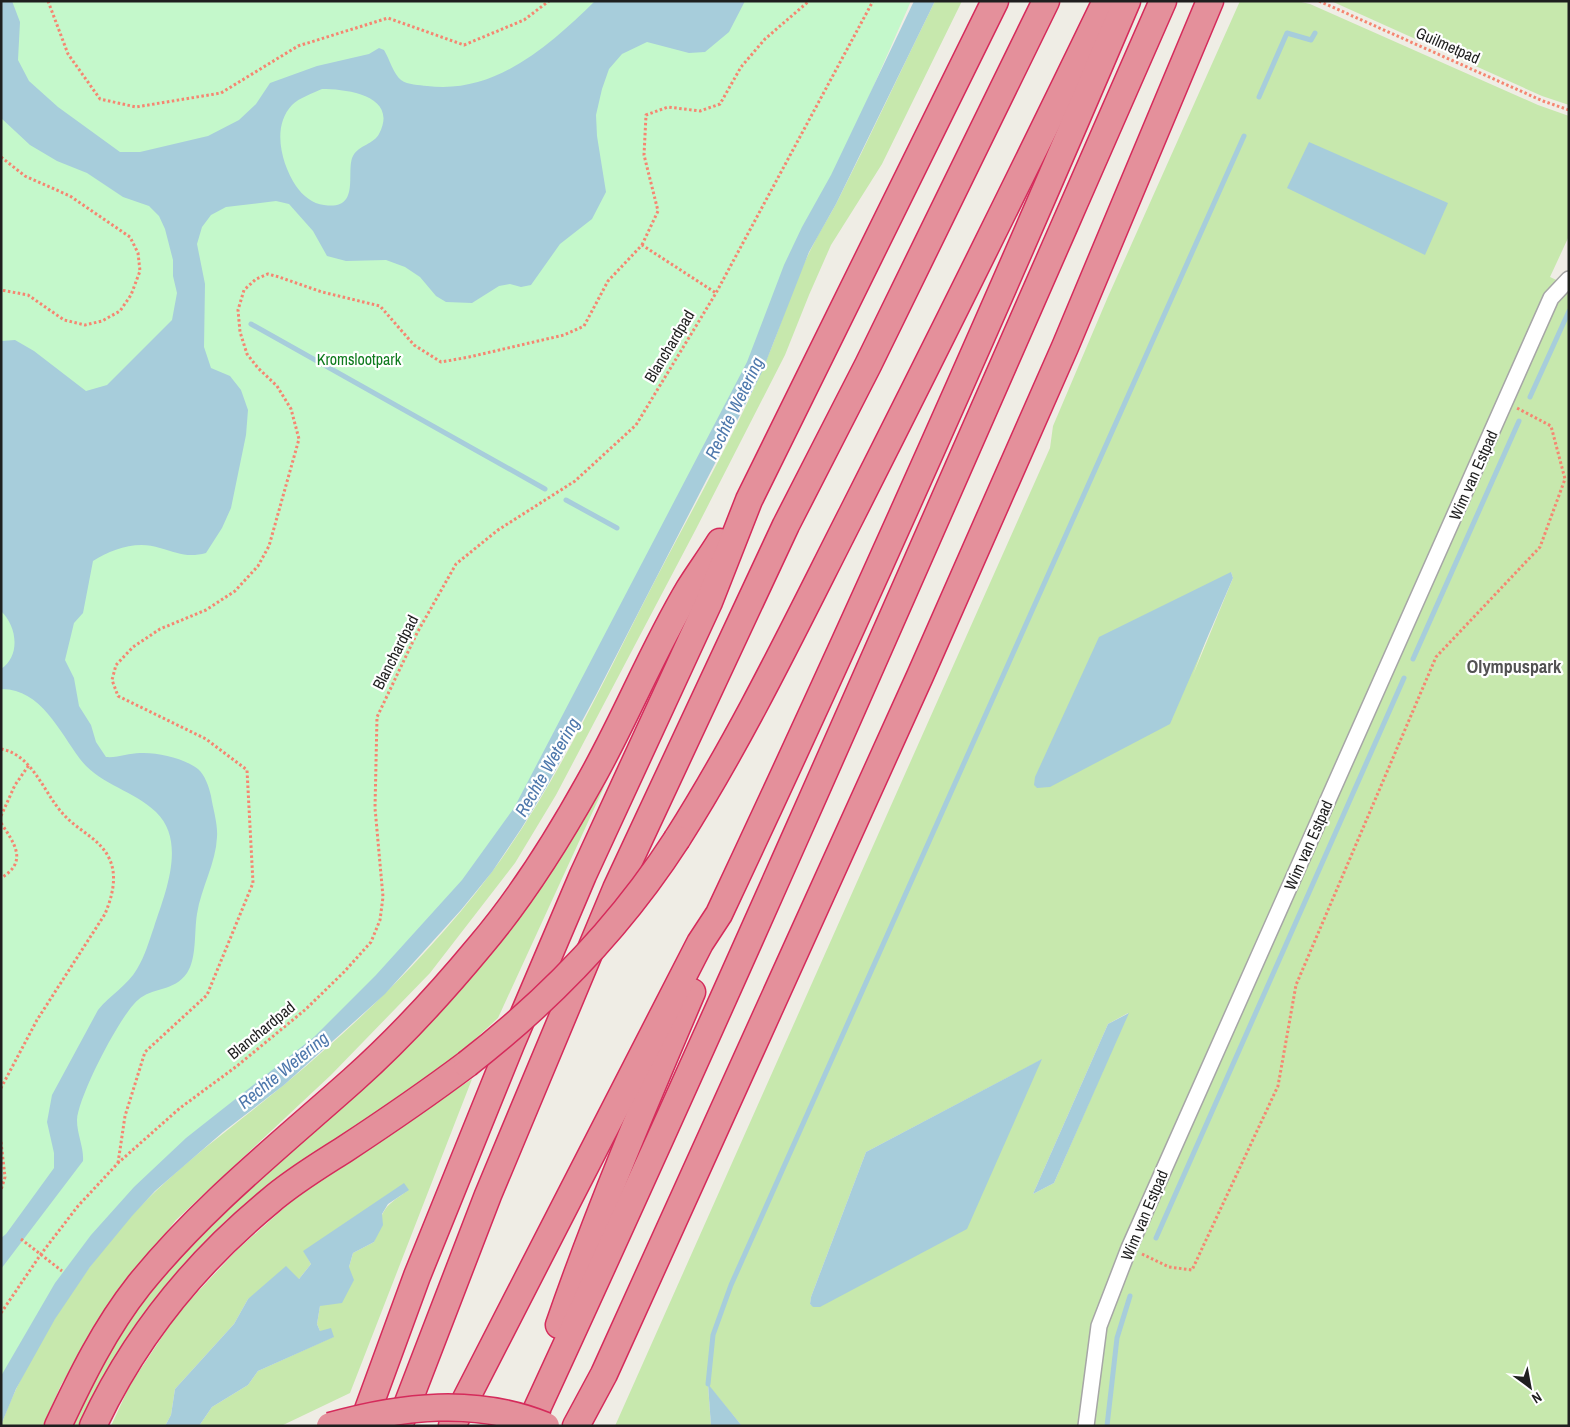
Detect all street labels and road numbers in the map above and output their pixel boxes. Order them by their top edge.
street label: Guilmetpad [1413,21,1483,69]
street label: Blanchardpad [639,306,699,386]
street label: Wim van Estpad [1443,427,1503,523]
street label: Blanchardpad [367,611,423,693]
street label: Wim van Estpad [1278,797,1338,893]
street label: Blanchardpad [223,996,299,1064]
street label: Wim van Estpad [1115,1166,1173,1264]

